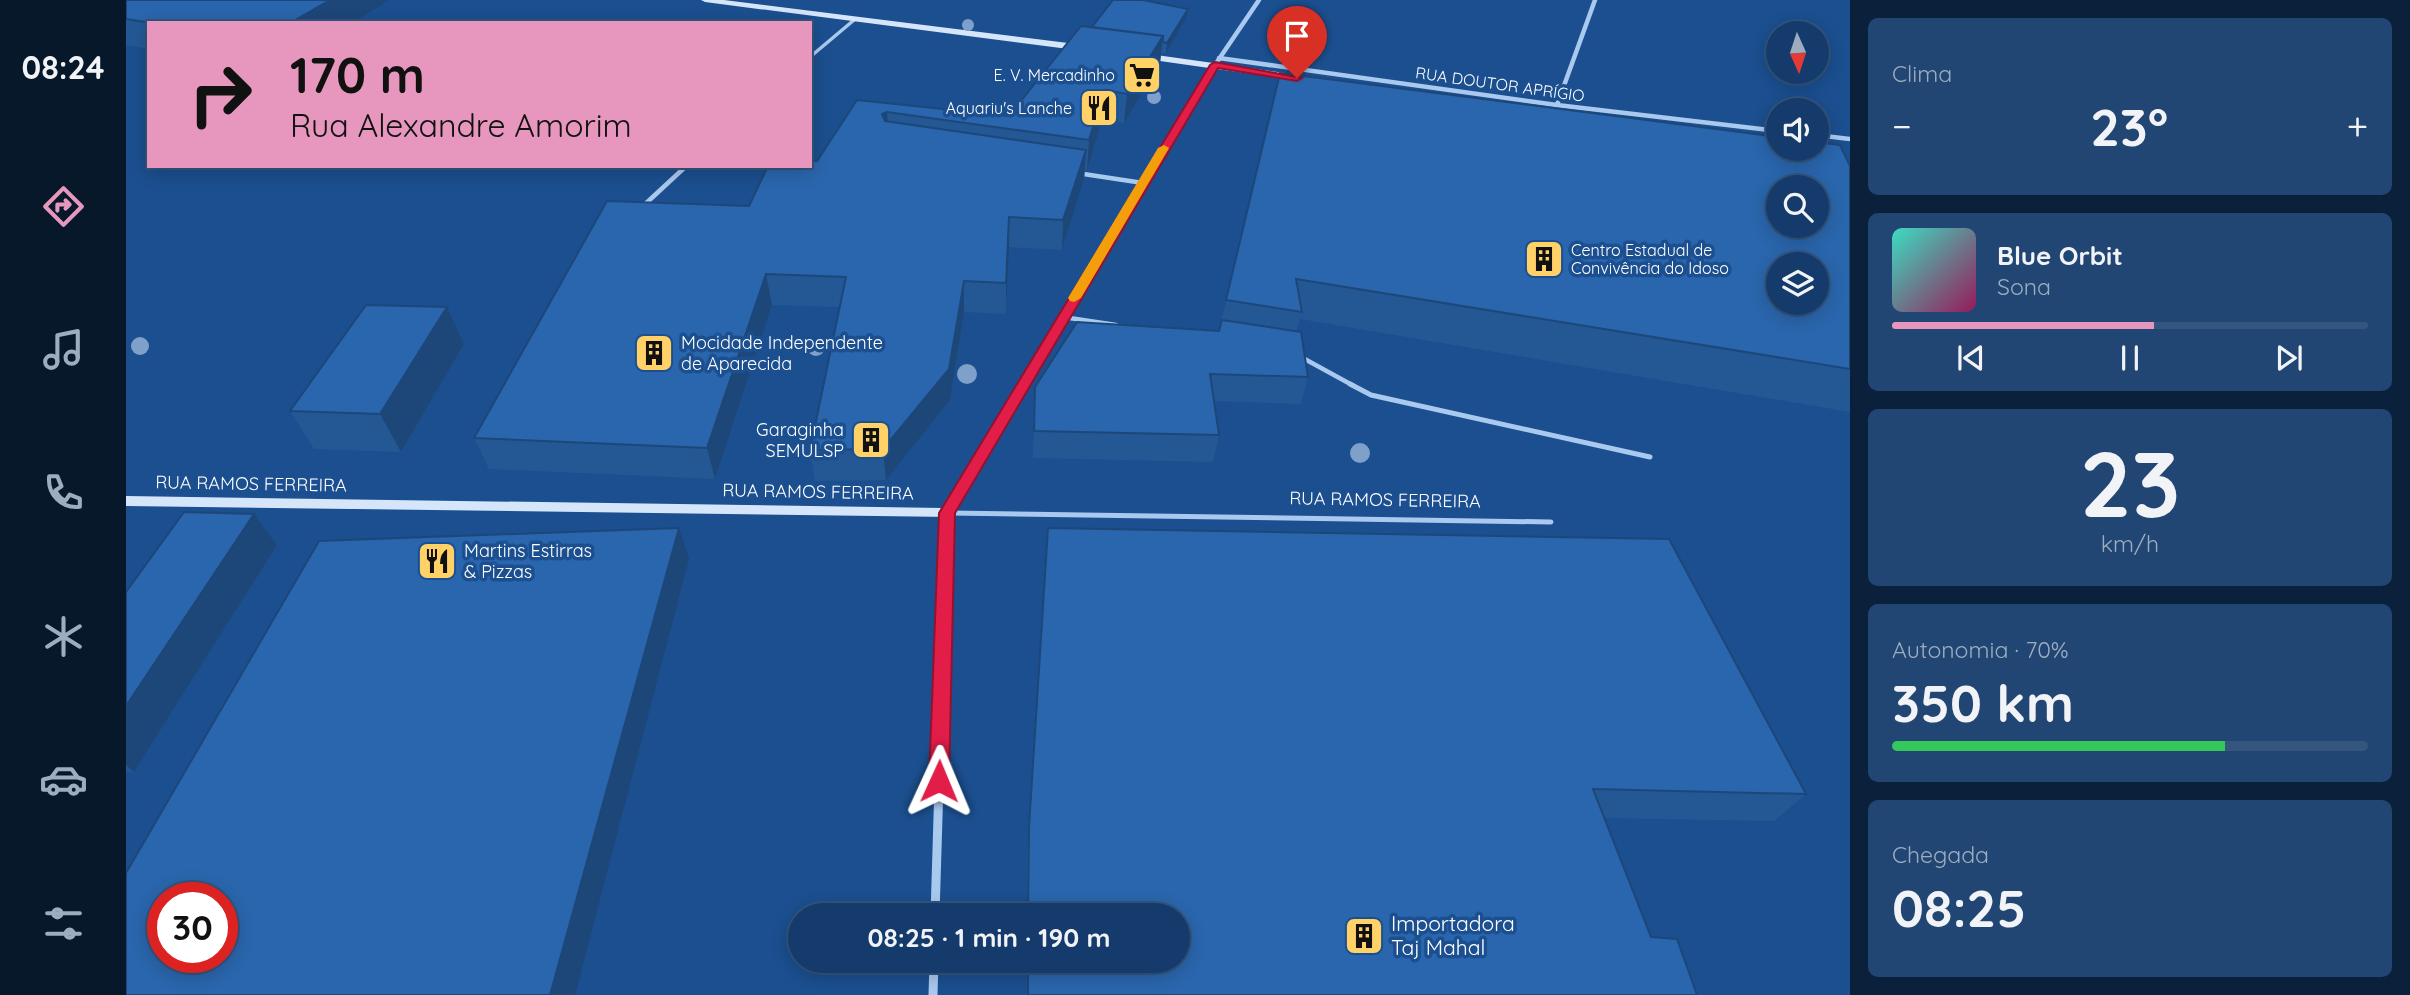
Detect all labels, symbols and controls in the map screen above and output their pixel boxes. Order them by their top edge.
pin [1267,6,1327,78]
icon: arrive [1278,17,1316,55]
north arrow [1766,21,1829,84]
map controls [1766,21,1829,315]
text: 170 m [290,44,425,105]
text: 08:24 [22,47,104,87]
icon: right [175,49,266,140]
supermarket icon: E. V. Mercadinho [1121,54,1163,96]
text: Clima [1892,59,1952,88]
street label: RUA DOUTOR APRÍGIO [1414,62,1586,106]
place label: E. V. Mercadinho [994,65,1115,85]
restaurant icon: Aquariu's Lanche [1078,87,1120,129]
text: 23° [2090,94,2168,159]
place label: Aquariu's Lanche [946,98,1072,118]
button: sound [1766,98,1829,161]
text: − [1892,102,1912,150]
text: + [2347,102,2368,150]
text: Rua Alexandre Amorim [290,105,632,145]
button: search [1766,175,1829,238]
icon: directions [39,182,88,231]
building icon: Centro Estadual de Convivência do Idoso [1523,238,1565,280]
text: Blue Orbit [1997,239,2123,272]
place label: Centro Estadual de Convivência do Idoso [1571,240,1729,278]
button: layers [1766,252,1829,315]
text: Sona [1997,272,2051,301]
icon: music [39,325,88,374]
place label: Mocidade Independente de Aparecida [681,331,883,375]
building icon: Mocidade Independente de Aparecida [633,332,675,374]
icon: previous [1952,339,1990,377]
icon: pause [2111,339,2149,377]
icon: next [2270,339,2308,377]
place label: Garaginha SEMULSP [756,418,844,462]
building icon: Garaginha SEMULSP [850,419,892,461]
text: 23 [2080,426,2180,540]
icon: phone [39,468,88,517]
street label: RUA RAMOS FERREIRA [155,470,347,497]
street label: RUA RAMOS FERREIRA [722,478,914,505]
street label: RUA RAMOS FERREIRA [1289,486,1481,513]
text: km/h [2101,529,2159,558]
place label: Martins Estirras & Pizzas [464,539,592,583]
restaurant icon: Martins Estirras & Pizzas [416,540,458,582]
icon: climate [39,612,88,661]
text: Autonomia · 70% [1892,635,2069,664]
text: 350 km [1892,670,2074,735]
position arrow [902,744,976,818]
icon: car [39,755,88,804]
text: Chegada [1892,840,1989,869]
text: 08:25 [1892,875,2026,940]
speed limit sign: 30 [147,882,238,973]
icon: filters [39,899,88,948]
place label: Importadora Taj Mahal [1391,910,1515,960]
building icon: Importadora Taj Mahal [1343,915,1385,957]
text: 08:25 · 1 min · 190 m [868,921,1110,954]

